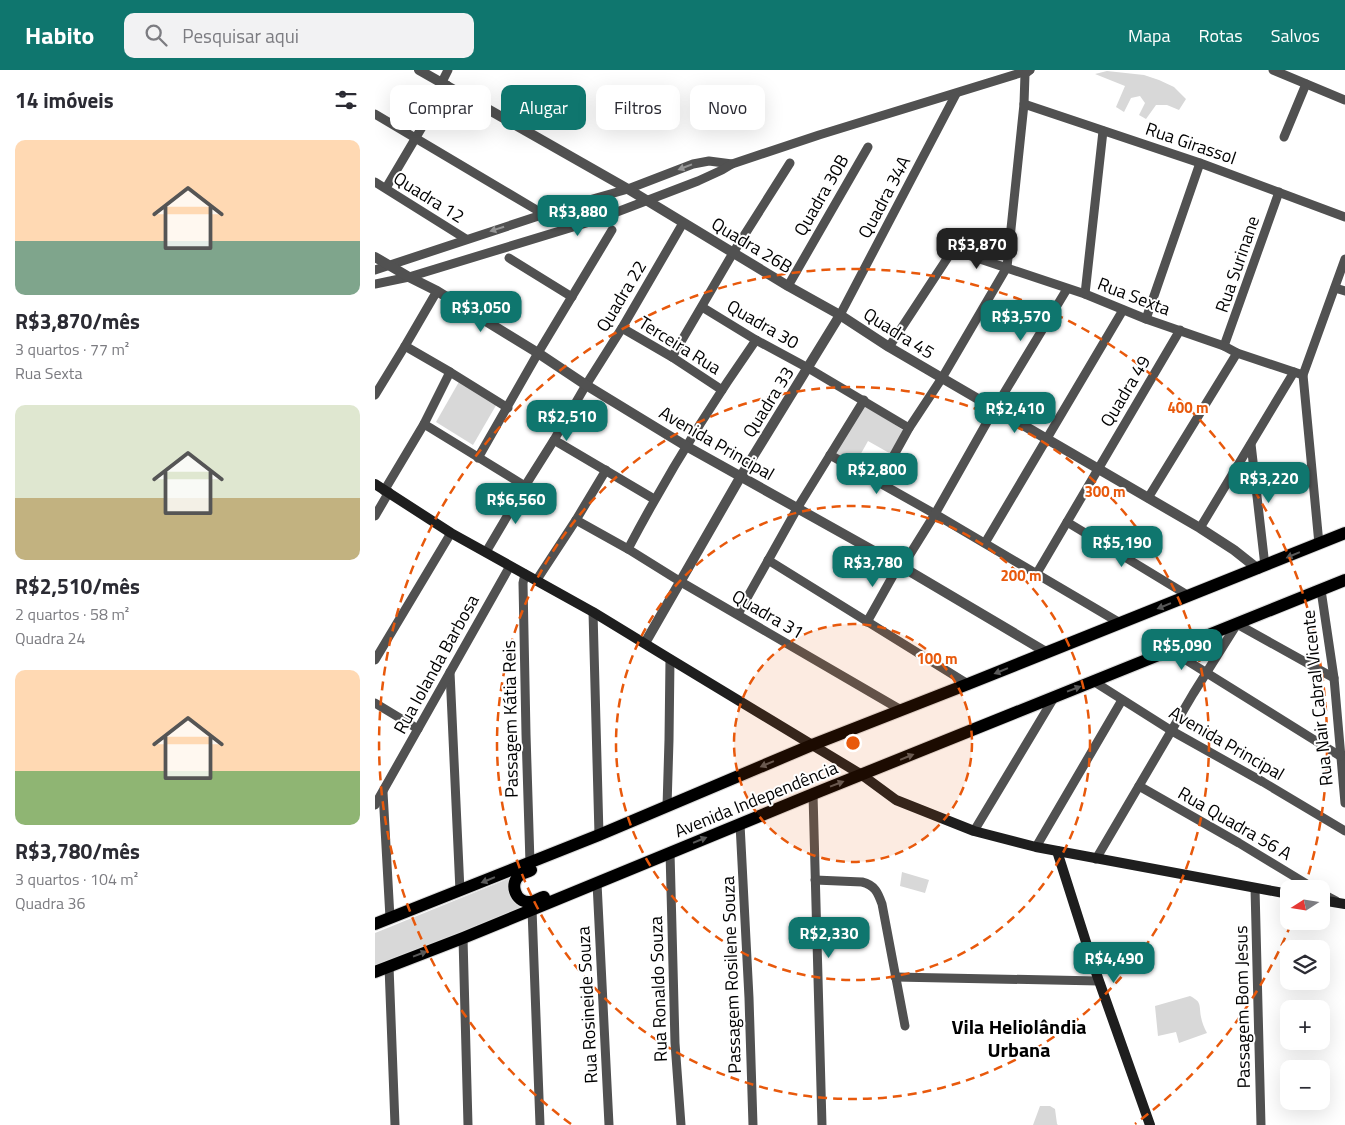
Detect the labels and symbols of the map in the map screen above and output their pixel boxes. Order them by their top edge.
street label: Rua Girassol [1142,115,1240,171]
street label: Quadra 30B [787,149,855,241]
street label: Quadra 34A [851,151,917,243]
one-way arrow [677,163,692,171]
street label: Quadra 12 [388,165,470,229]
pin: R$3,880 [532,194,624,237]
street label: Quadra 26B [706,210,798,280]
street label: Rua Surinane [1208,212,1266,316]
one-way arrow [490,226,505,233]
pin: R$3,870 [931,228,1023,270]
street label: Quadra 22 [589,255,653,337]
street label: Rua Sexta [1094,270,1174,322]
pin: R$3,050 [435,290,527,333]
street label: Quadra 30 [722,292,804,356]
pin: R$3,570 [975,300,1067,342]
street label: Quadra 45 [858,301,940,365]
street label: Terceira Rua [634,309,726,381]
street label: Quadra 49 [1093,350,1157,432]
street label: Quadra 33 [736,361,800,443]
pin: R$2,410 [969,392,1061,434]
text: 400 m [1167,396,1209,419]
street label: Avenida Principal [654,399,780,487]
pin: R$2,510 [521,400,613,442]
pin: R$2,800 [831,452,923,495]
pin: R$3,220 [1223,462,1315,504]
text: 300 m [1084,480,1126,503]
pin: R$6,560 [470,482,562,525]
pin: R$5,190 [1076,526,1168,568]
pin: R$3,780 [827,546,919,588]
one-way arrow [1286,551,1300,559]
text: 200 m [1000,564,1042,587]
street label: Quadra 31 [727,582,809,646]
street label: Rua Iolanda Barbosa [387,589,485,739]
one-way arrow [1157,602,1171,610]
street label: Rua Nair Cabral Vicente [1294,609,1340,787]
pin: R$5,090 [1136,628,1228,671]
street label: Passagem Kátia Reis [495,640,525,798]
text: 100 m [916,647,958,670]
one-way arrow [994,667,1008,675]
one-way arrow [1067,685,1082,693]
street label: Avenida Principal [1164,699,1290,787]
centre of rings [844,734,862,752]
one-way arrow [900,752,914,760]
street label: Avenida Independência [670,754,842,844]
one-way arrow [760,760,774,768]
street label: Rua Quadra 56 A [1173,779,1297,867]
one-way arrow [830,780,845,788]
one-way arrow [693,836,708,843]
one-way arrow [480,876,495,884]
street label: Passagem Rosilene Souza [714,876,748,1074]
north arrow [1280,880,1330,930]
street label: Rua Ronaldo Souza [642,916,674,1062]
pin: R$2,330 [783,916,875,959]
street label: Passagem Bom Jesus [1227,925,1257,1089]
street label: Rua Rosineide Souza [569,926,605,1084]
pin: R$4,490 [1068,942,1160,984]
one-way arrow [413,950,427,958]
district label: Vila Heliolândia Urbana [951,1011,1087,1065]

